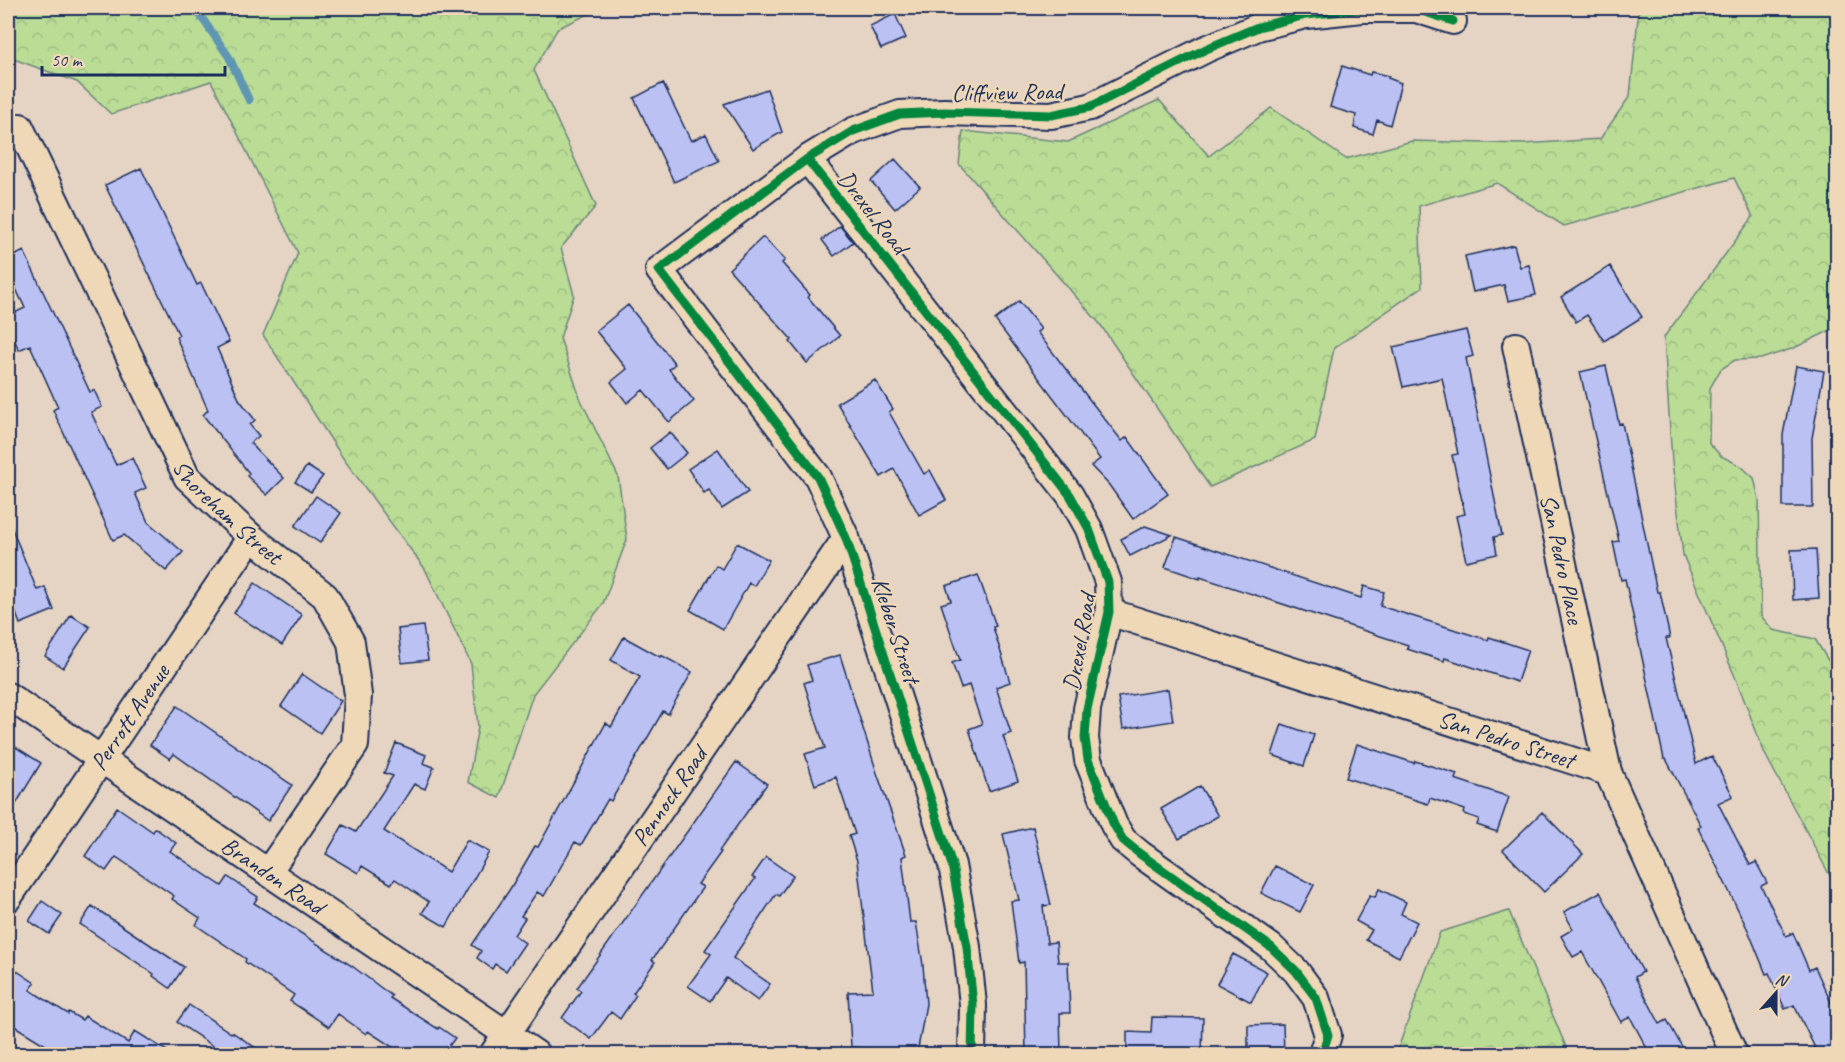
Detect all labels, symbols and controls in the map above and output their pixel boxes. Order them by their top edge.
scale bar [42,39,225,77]
text: 50 m [51,49,84,71]
street label: Cliffview Road [951,76,1066,108]
street label: Drexel Road [831,164,917,262]
street label: Shoreham Street [166,455,290,572]
street label: San Pedro Place [1533,492,1591,629]
street label: Kleber Street [865,574,928,689]
street label: Drexel Road [1056,588,1103,693]
street label: Perrott Avenue [83,657,177,776]
street label: San Pedro Street [1434,704,1581,776]
street label: Pennock Road [625,738,716,852]
street label: Brandon Road [216,830,333,923]
north arrow [1746,963,1806,1023]
text: N [1773,969,1792,992]

